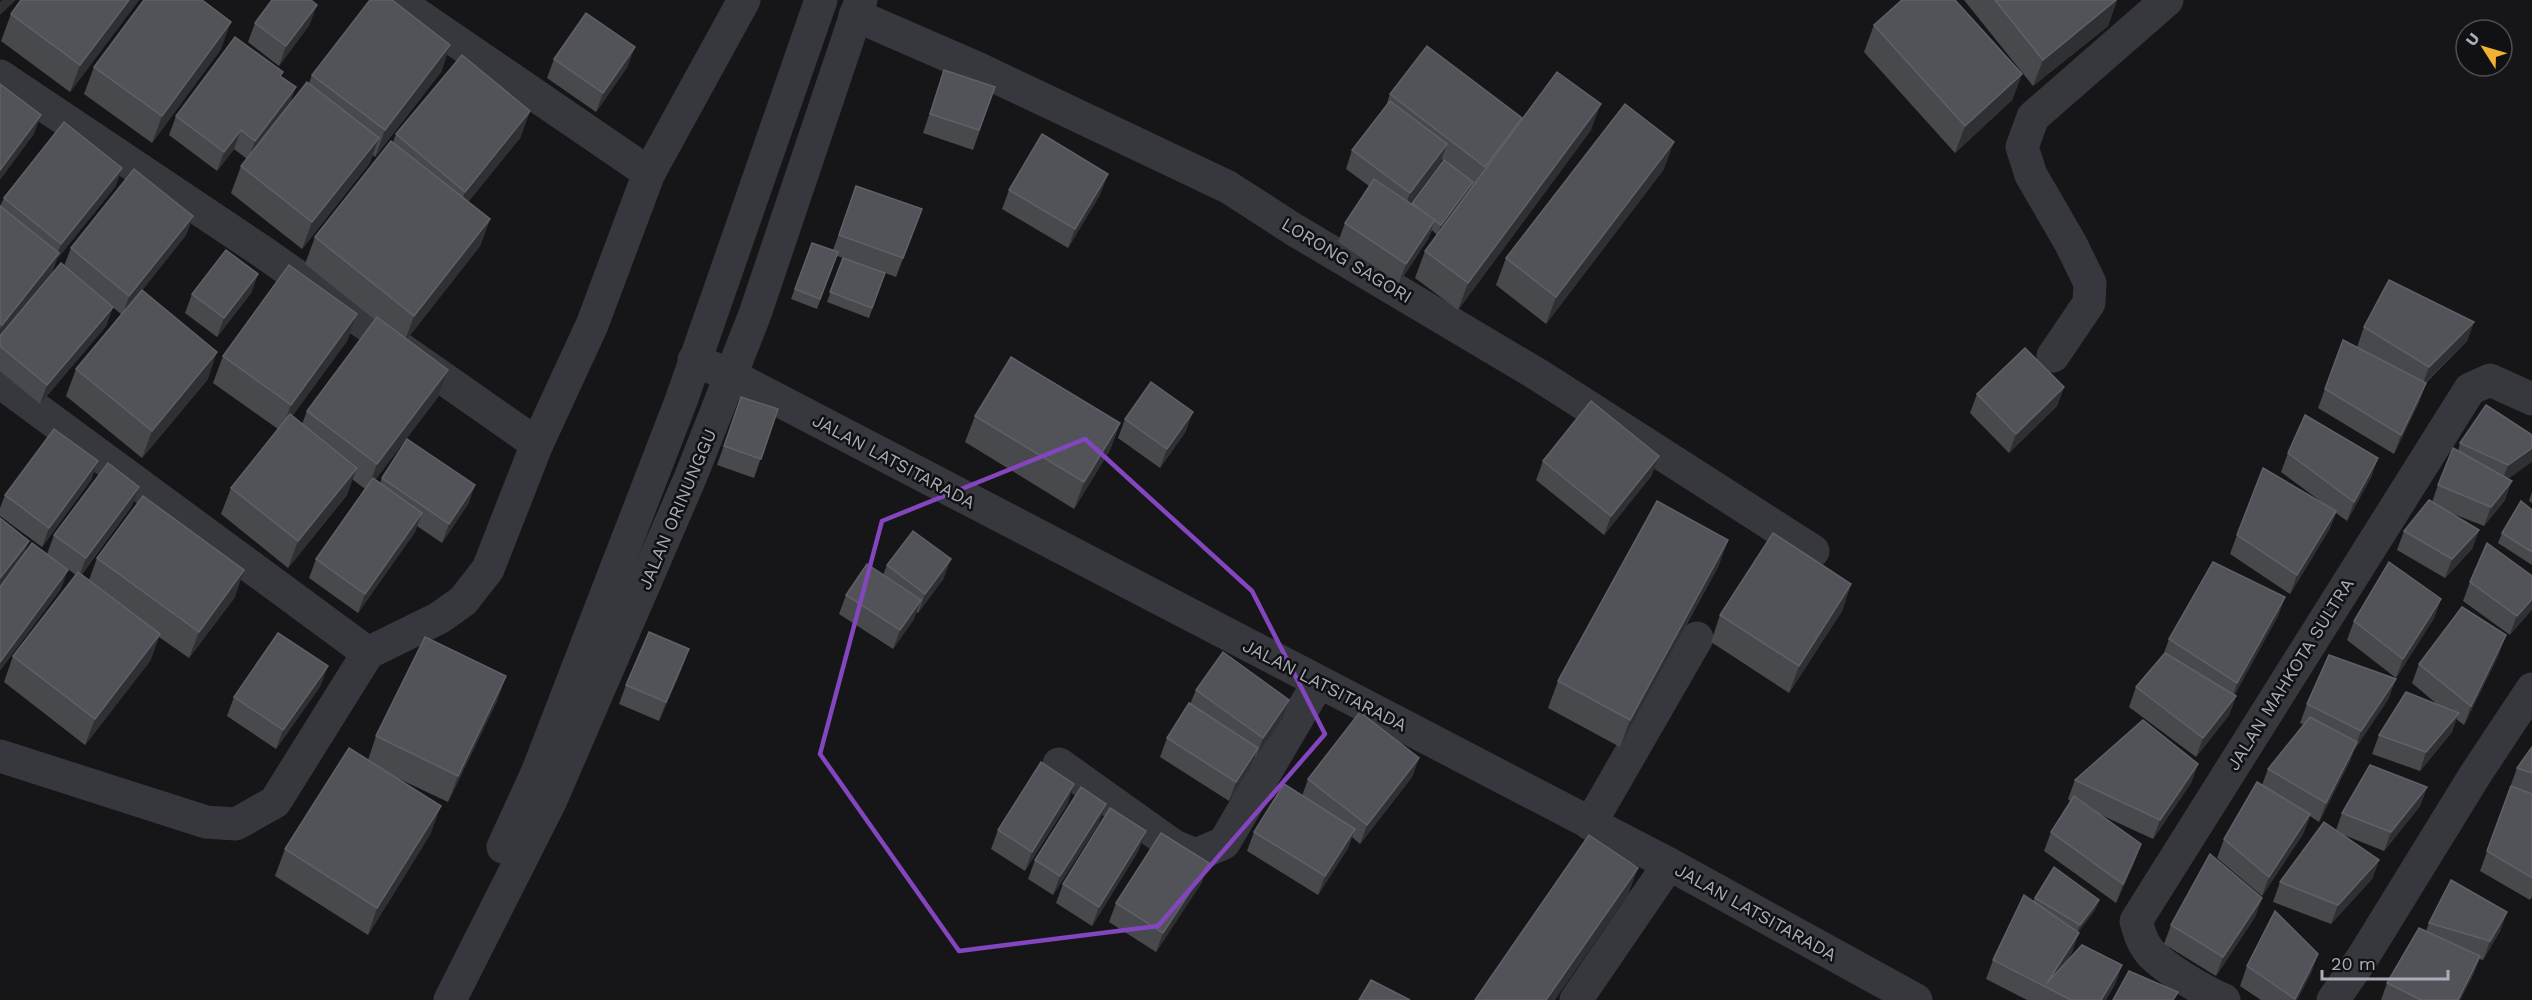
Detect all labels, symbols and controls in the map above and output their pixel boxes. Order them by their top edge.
north arrow [2454,18,2514,78]
text: U [2461,29,2483,50]
street label: LORONG SAGORI [1278,213,1416,307]
street label: JALAN LATSITARADA [809,409,979,513]
street label: JALAN ORINUNGGU [634,426,720,592]
street label: JALAN MAHKOTA SULTRA [2222,574,2358,774]
street label: JALAN LATSITARADA [1239,634,1411,736]
street label: JALAN LATSITARADA [1672,859,1840,965]
scale bar [2322,943,2448,981]
text: 20 m [2331,953,2376,974]

